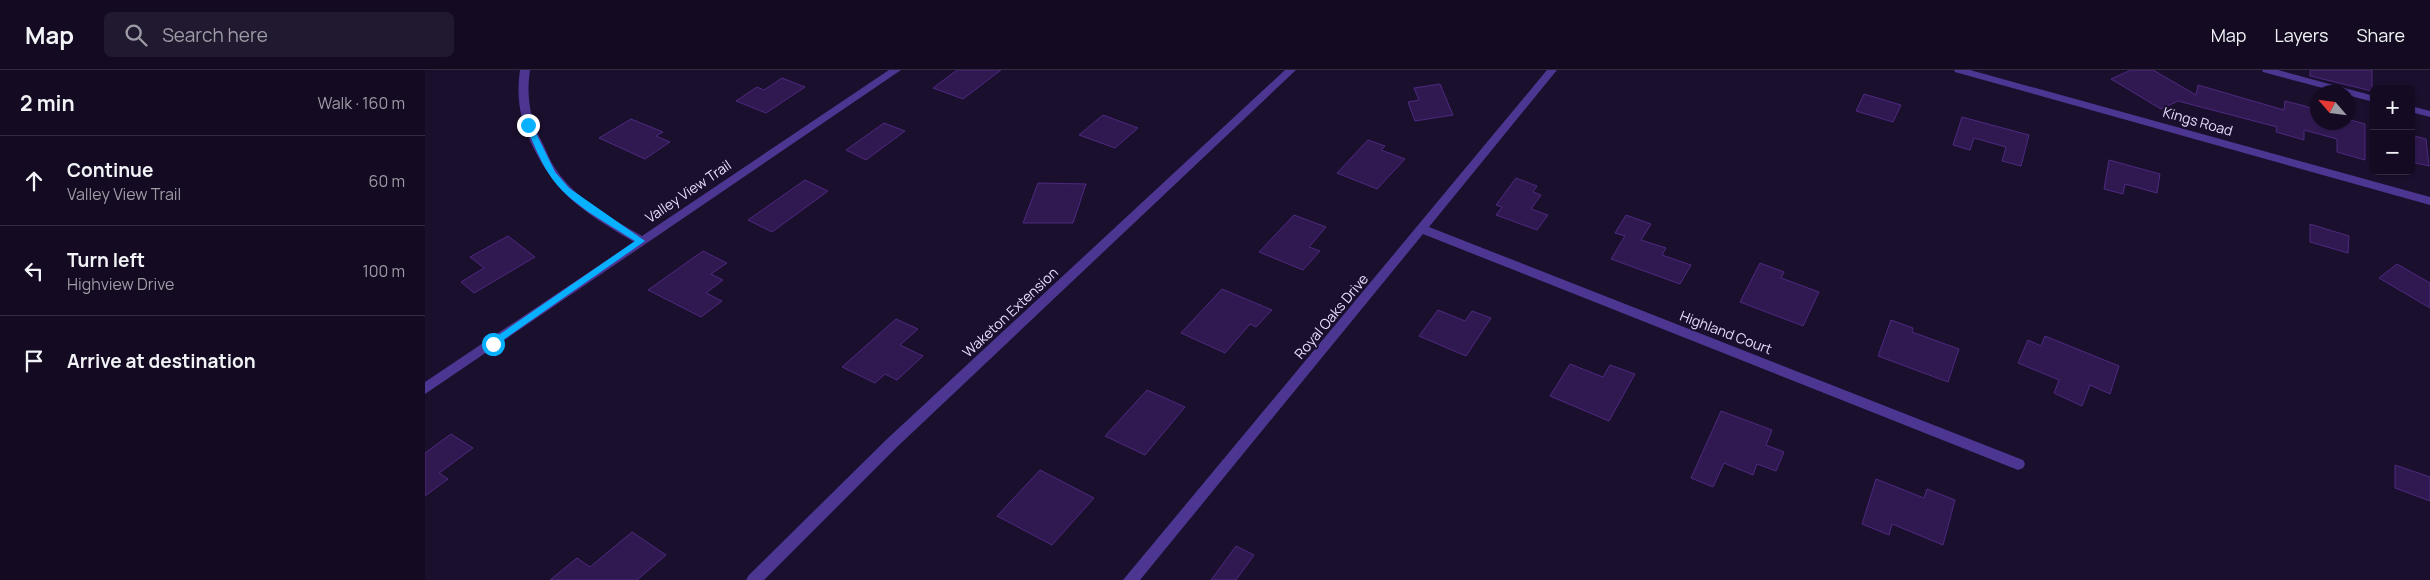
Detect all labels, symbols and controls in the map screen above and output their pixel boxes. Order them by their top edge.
search box [104,12,454,57]
text: Map [25,18,74,51]
icon: search [122,21,150,49]
text: Search here [162,22,268,48]
text: Map [2211,23,2246,47]
text: Layers [2274,23,2328,47]
text: Share [2356,23,2405,47]
north arrow [2310,85,2355,130]
map controls [2370,85,2415,175]
button: + [2370,85,2415,130]
text: 2 min [20,89,75,117]
text: Walk · 160 m [317,92,405,114]
street label: Kings Road [2161,102,2235,140]
route end [517,114,540,137]
button: − [2370,130,2415,175]
street label: Valley View Trail [641,155,735,227]
text: Continue [67,157,153,183]
icon: ahead [20,167,48,195]
text: 60 m [369,170,405,192]
text: Valley View Trail [67,183,181,205]
text: Turn left [67,247,145,273]
icon: left [20,257,48,285]
text: 100 m [362,260,405,282]
street label: Waketon Extension [958,263,1062,361]
street label: Royal Oaks Drive [1290,270,1372,362]
text: Highview Drive [67,273,174,295]
street label: Highland Court [1677,306,1775,358]
route start [482,333,505,356]
icon: arrive [20,347,48,375]
text: Arrive at destination [67,348,256,374]

